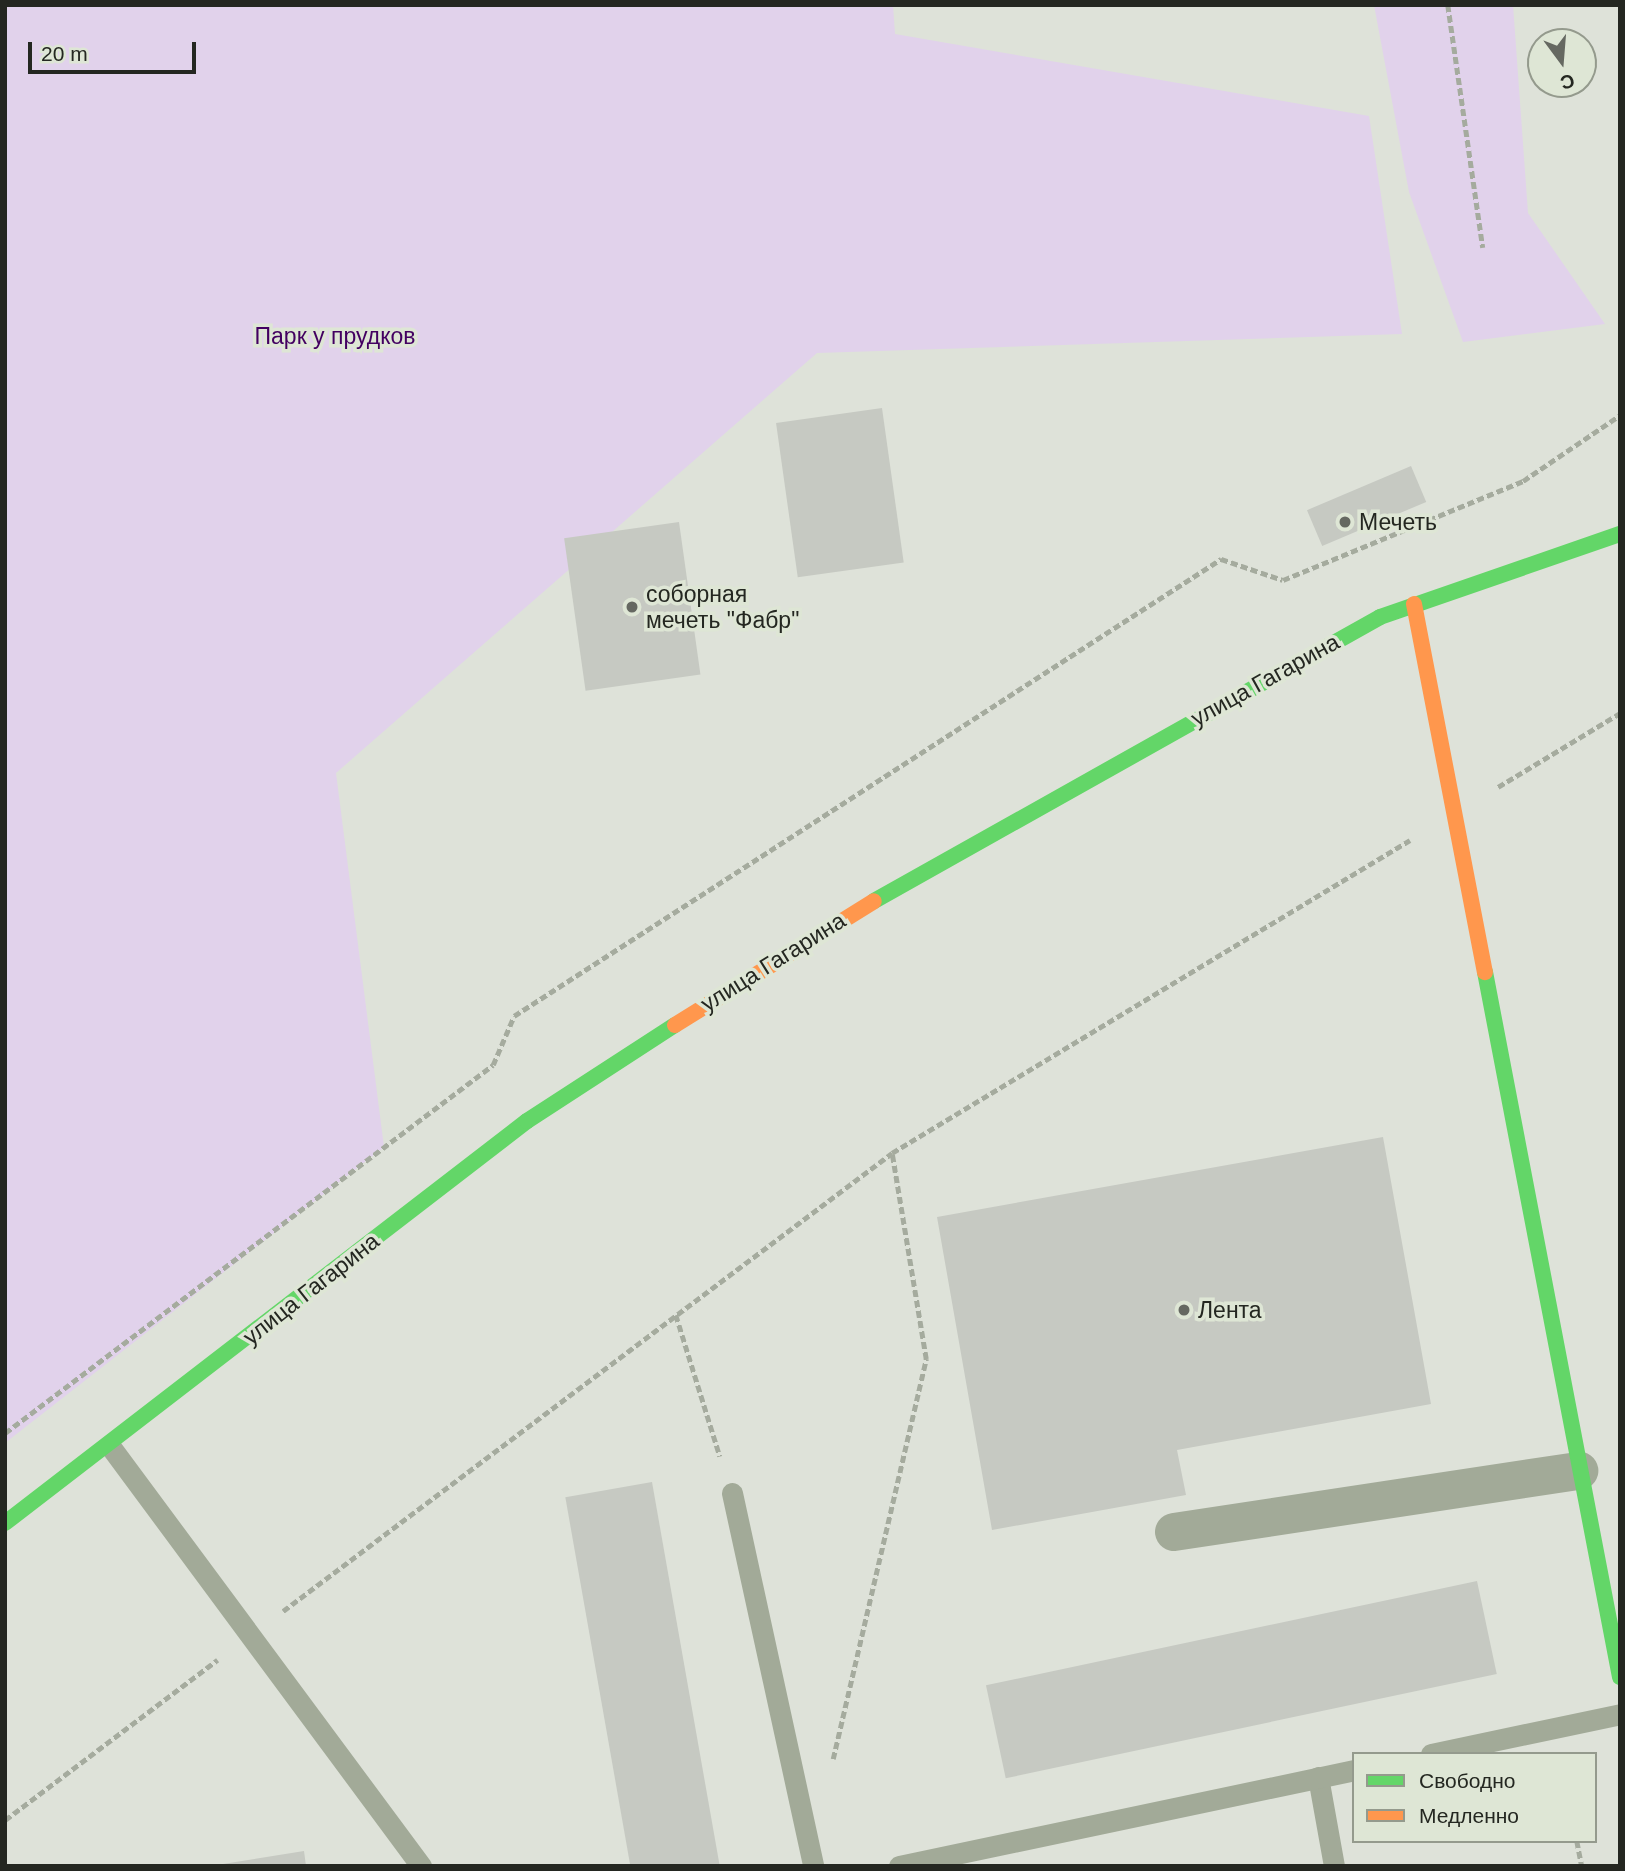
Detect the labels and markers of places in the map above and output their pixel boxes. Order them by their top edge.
place label: Мечеть [1359,508,1437,536]
marker: Мечеть [1337,514,1353,530]
place label: соборная мечеть "Фабр" [646,580,799,634]
marker: соборная мечеть "Фабр" [624,599,640,615]
place label: Лента [1198,1296,1262,1324]
marker: Лента [1176,1302,1192,1318]

